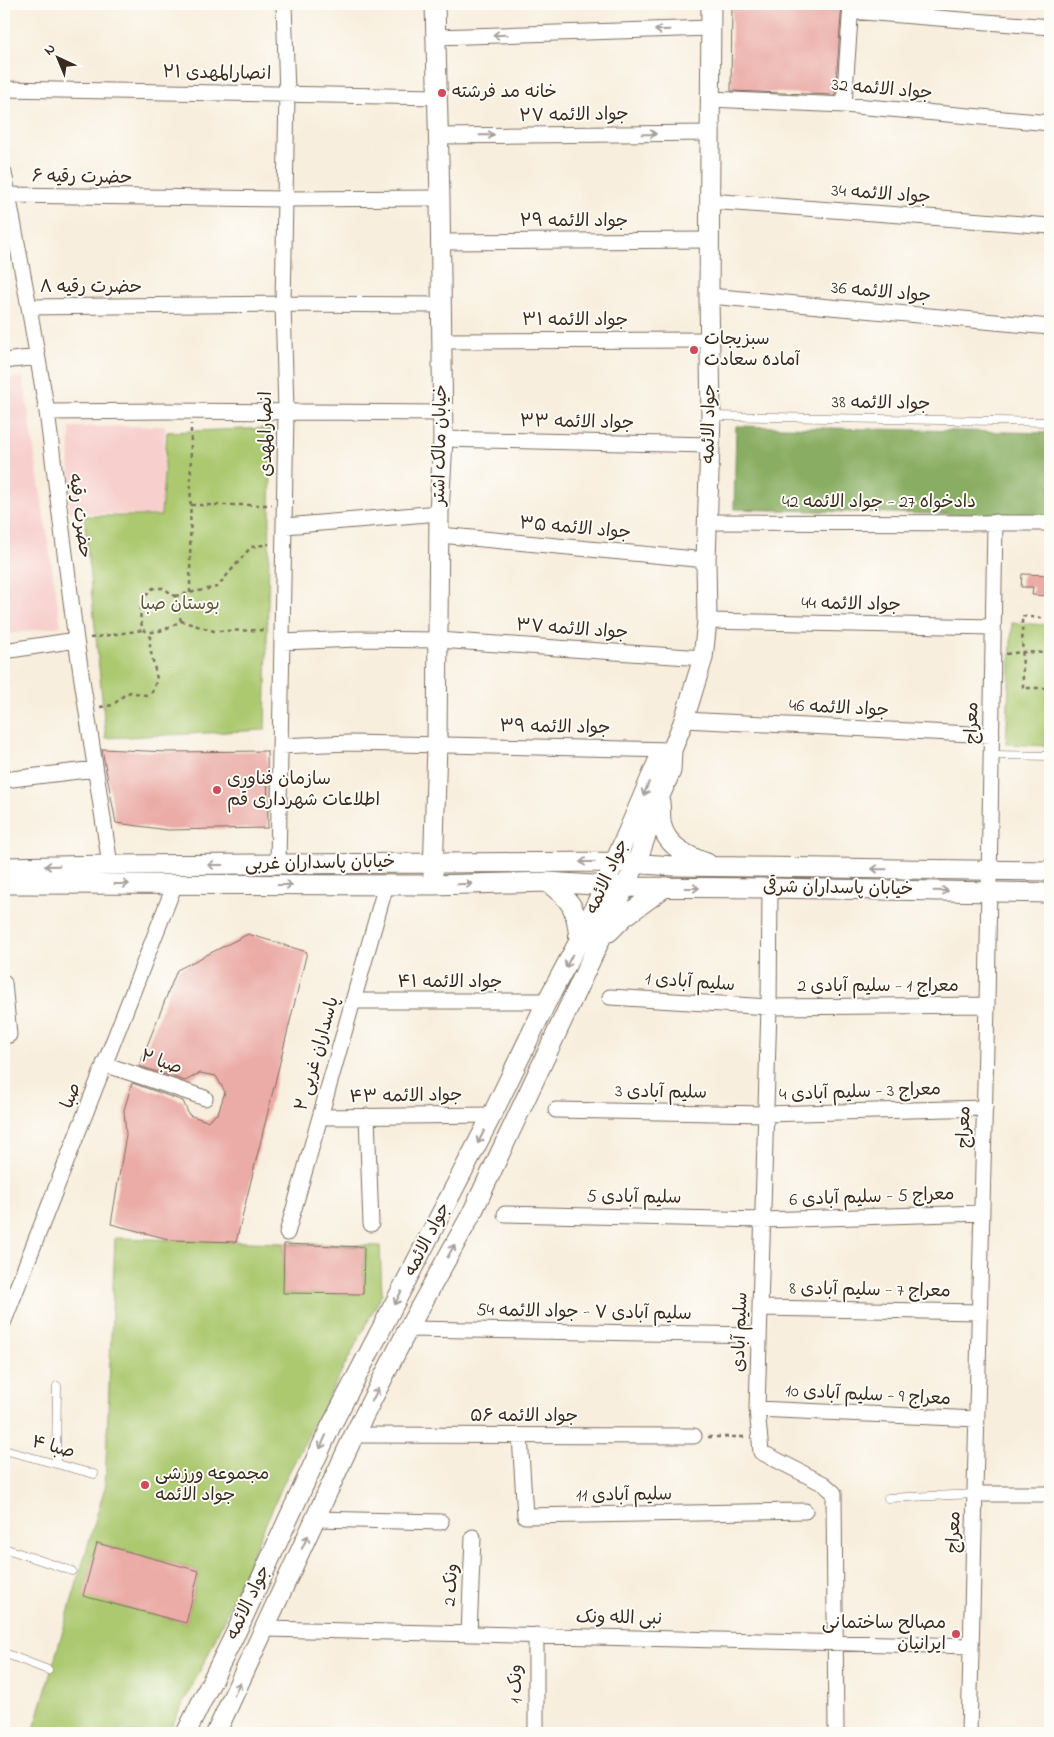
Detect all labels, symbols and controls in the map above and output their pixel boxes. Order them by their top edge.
one-way arrow [654,25,670,35]
one-way arrow [492,30,508,40]
north arrow [32,32,82,82]
text: N [39,39,61,61]
street label: انصارالمهدی ۲۱ [162,60,272,88]
street label: جواد الائمه 32 [830,73,934,107]
place label: خانه مد فرشته [452,80,557,106]
marker: خانه مد فرشته [436,87,448,99]
street label: جواد الائمه ۲۷ [519,102,629,130]
one-way arrow [641,129,657,138]
one-way arrow [478,130,495,140]
street label: حضرت رقیه ۶ [31,164,133,192]
street label: جواد الائمه 34 [830,179,932,211]
street label: جواد الائمه ۲۹ [520,209,628,235]
street label: حضرت رقیه ۸ [40,275,142,301]
street label: جواد الائمه 36 [830,276,932,310]
street label: جواد الائمه ۳۱ [522,308,628,334]
place label: سبزیجات آماده سعادت [704,327,801,374]
marker: سبزیجات آماده سعادت [688,344,700,356]
street label: خیابان مالک اشتر [427,384,455,508]
street label: جواد الائمه [696,384,724,464]
street label: جواد الائمه 38 [831,390,931,418]
street label: انصارالمهدی [254,391,280,477]
street label: جواد الائمه ۳۳ [520,409,634,437]
street label: حضرت رقیه [61,472,97,560]
street label: دادخواه 27 - جواد الائمه 42 [782,490,976,516]
street label: جواد الائمه ۳۵ [518,511,632,547]
street label: جواد الائمه 44 [801,591,901,619]
park label: بوستان صبا [140,592,220,618]
street label: جواد الائمه ۳۷ [515,613,629,647]
street label: جواد الائمه 46 [788,693,890,725]
street label: معراج [960,702,986,744]
street label: جواد الائمه ۳۹ [499,714,611,742]
place label: سازمان فناوری اطلاعات شهرداری قم [227,767,380,814]
one-way arrow [640,781,650,796]
marker: سازمان فناوری اطلاعات شهرداری قم [211,784,223,796]
street label: جواد الائمه [580,835,636,919]
street label: خیابان پاسداران غربی [245,850,395,878]
one-way arrow [579,858,595,867]
one-way arrow [207,860,224,870]
one-way arrow [45,861,61,871]
one-way arrow [871,864,888,874]
street label: خیابان پاسداران شرقی [763,874,913,903]
one-way arrow [114,879,130,889]
one-way arrow [276,880,293,890]
one-way arrow [457,880,473,889]
one-way arrow [683,883,699,892]
one-way arrow [933,886,949,896]
one-way arrow [563,953,573,967]
street label: سلیم آبادی 1 [644,967,736,999]
street label: جواد الائمه ۴۱ [398,970,502,996]
street label: معراج 1 - سلیم آبادی 2 [797,974,959,1000]
street label: پاسداران غربی ۲ [289,994,347,1114]
street label: صبا ۲ [137,1044,185,1082]
street label: معراج 3 - سلیم آبادی 4 [779,1077,941,1109]
street label: صبا [55,1079,89,1113]
street label: سلیم آبادی 3 [615,1079,707,1107]
street label: جواد الائمه ۴۳ [349,1083,463,1111]
street label: معراج [952,1106,978,1148]
one-way arrow [476,1130,486,1145]
street label: معراج 5 - سلیم آبادی 6 [789,1182,955,1214]
street label: سلیم آبادی 5 [586,1184,682,1212]
street label: جواد الائمه [398,1198,458,1282]
one-way arrow [446,1244,456,1259]
street label: معراج 7 - سلیم آبادی 8 [789,1277,951,1305]
one-way arrow [393,1290,403,1305]
street label: سلیم آبادی [727,1292,755,1372]
street label: سلیم آبادی ۷ - جواد الائمه 54 [476,1298,692,1328]
street label: معراج 9 - سلیم آبادی 10 [784,1379,952,1413]
one-way arrow [371,1388,380,1403]
street label: جواد الائمه ۵۶ [470,1404,578,1430]
street label: صبا ۴ [29,1430,77,1466]
one-way arrow [318,1434,328,1449]
place label: مجموعه ورزشی جواد الائمه [155,1462,269,1509]
marker: مجموعه ورزشی جواد الائمه [139,1479,151,1491]
street label: سلیم آبادی 11 [576,1482,672,1510]
street label: معراج [941,1510,969,1554]
one-way arrow [301,1535,311,1550]
street label: جواد الائمه [220,1561,278,1645]
street label: ونک 2 [438,1563,466,1607]
street label: نبی الله ونک [576,1605,662,1633]
place label: مصالح ساختمانی ایرانیان [822,1611,946,1658]
marker: مصالح ساختمانی ایرانیان [950,1628,962,1640]
street label: ونک 1 [504,1664,530,1704]
one-way arrow [233,1682,242,1697]

